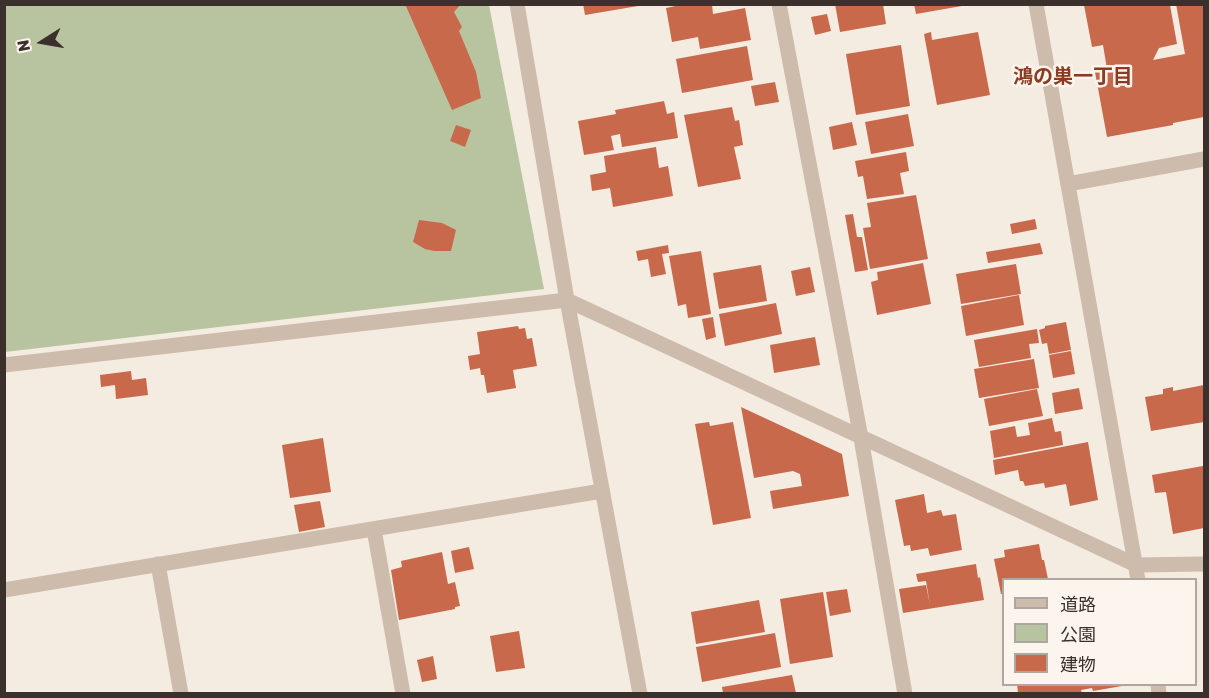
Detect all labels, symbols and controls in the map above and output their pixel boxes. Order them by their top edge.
north arrow [12,12,72,72]
text: N [13,38,34,53]
district label: 鴻の巣一丁目 [1013,65,1133,89]
legend [1002,578,1197,686]
text: 道路 [1060,594,1096,616]
text: 公園 [1060,624,1096,646]
text: 建物 [1060,654,1096,676]

